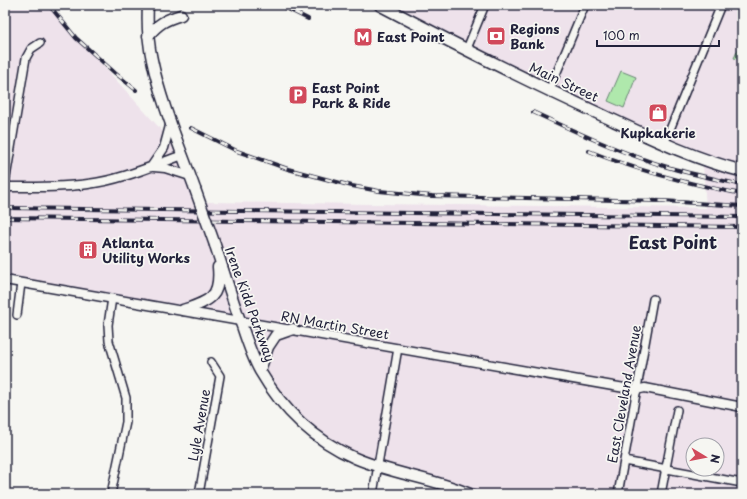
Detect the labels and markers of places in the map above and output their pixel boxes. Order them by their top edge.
place label: Regions Bank [510,19,560,53]
bank icon: Regions Bank [485,25,507,47]
metro station icon: East Point [352,26,374,48]
place label: East Point [377,27,445,46]
place label: East Point Park & Ride [312,78,391,112]
parking icon: East Point Park & Ride [287,84,309,106]
shop icon: Kupkakerie [647,102,669,124]
place label: Kupkakerie [620,123,696,142]
place label: Atlanta Utility Works [101,233,190,267]
building icon: Atlanta Utility Works [77,239,99,261]

